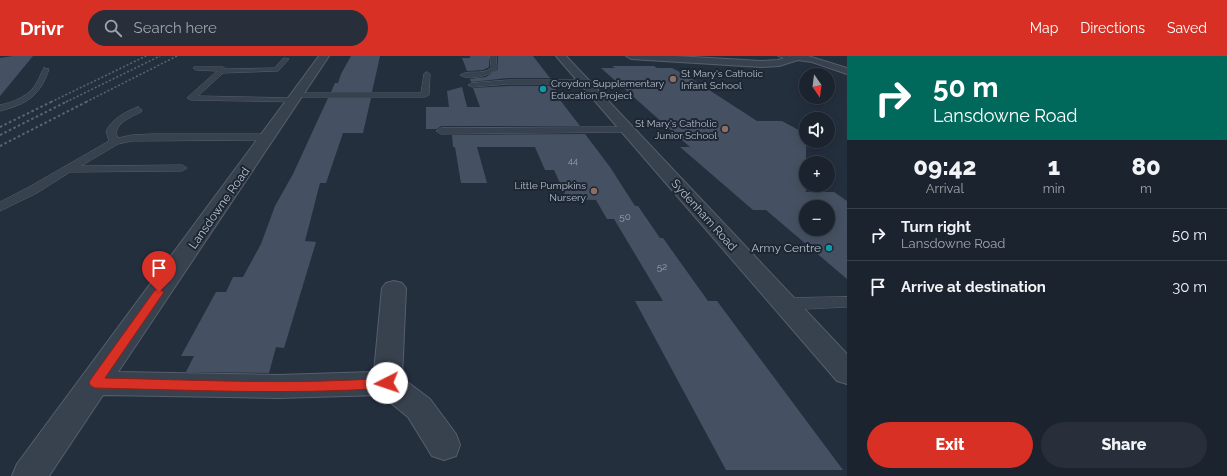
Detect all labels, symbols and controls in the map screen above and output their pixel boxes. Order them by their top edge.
search box [88,10,368,46]
text: Drivr [20,17,64,39]
icon: search [102,17,124,39]
text: Search here [134,19,217,37]
text: Map [1030,20,1058,36]
text: Directions [1080,20,1145,36]
text: Saved [1167,20,1207,36]
place label: St Mary's Catholic Infant School [681,68,764,91]
north arrow [799,68,835,104]
map controls [799,68,835,236]
text: 50 m [933,71,999,104]
icon: right [867,72,919,124]
marker: St Mary's Catholic Infant School [668,74,678,84]
place label: Croydon Supplementary Education Project [551,78,665,101]
marker: Croydon Supplementary Education Project [538,84,548,94]
text: Lansdowne Road [933,105,1078,126]
button: sound [799,112,835,148]
place label: St Mary's Catholic Junior School [635,118,717,141]
marker: St Mary's Catholic Junior School [720,124,730,134]
text: 09:42 [913,152,977,181]
text: 1 [1048,152,1060,181]
text: 80 [1131,152,1161,181]
house number: 44 [568,156,578,166]
button: + [799,156,835,192]
street label: Lansdowne Road [186,165,252,251]
street label: Sydenham Road [668,176,740,254]
place label: Little Pumpkins Nursery [514,180,587,203]
text: Arrival [926,181,964,196]
text: min [1043,181,1065,196]
text: m [1140,181,1152,196]
marker: Little Pumpkins Nursery [589,186,599,196]
button: − [799,200,835,236]
house number: 50 [619,211,631,222]
text: Turn right [901,218,971,236]
icon: right [867,224,889,246]
text: 50 m [1172,226,1207,244]
text: Lansdowne Road [901,236,1005,251]
place label: Army Centre [751,241,821,255]
marker: Army Centre [824,243,834,253]
pin [142,251,176,292]
icon: arrive [148,257,170,279]
house number: 52 [657,261,667,272]
icon: arrive [867,276,889,298]
text: Arrive at destination [901,278,1046,296]
text: 30 m [1172,278,1207,296]
position arrow [366,362,408,404]
button: Exit [867,422,1033,468]
button: Share [1041,422,1207,468]

